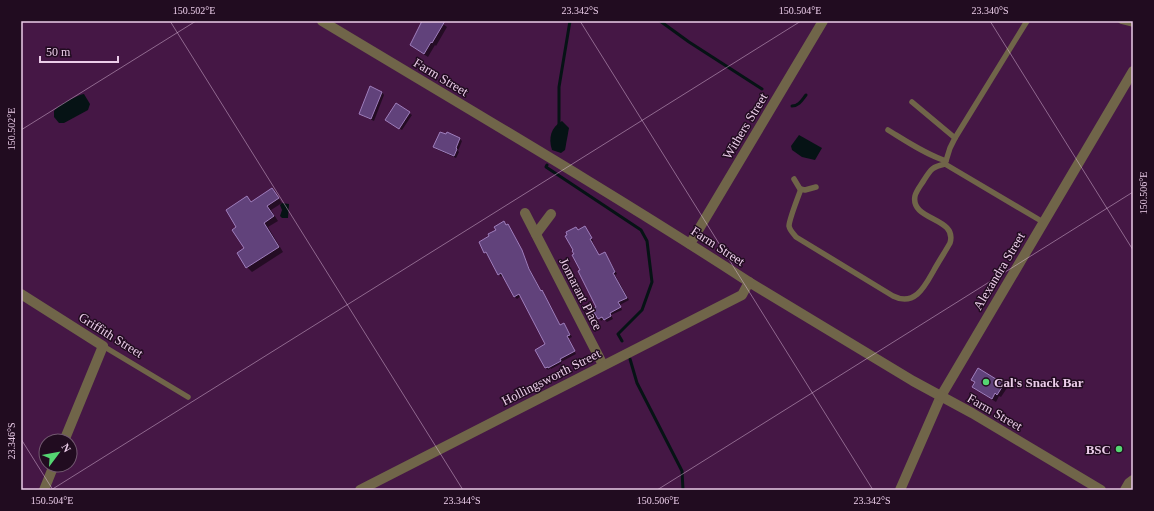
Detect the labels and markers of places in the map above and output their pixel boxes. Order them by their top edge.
place label: Cal's Snack Bar [994,375,1084,390]
marker: Cal's Snack Bar [981,377,991,387]
place label: BSC [1086,442,1111,457]
marker: BSC [1114,444,1124,454]

